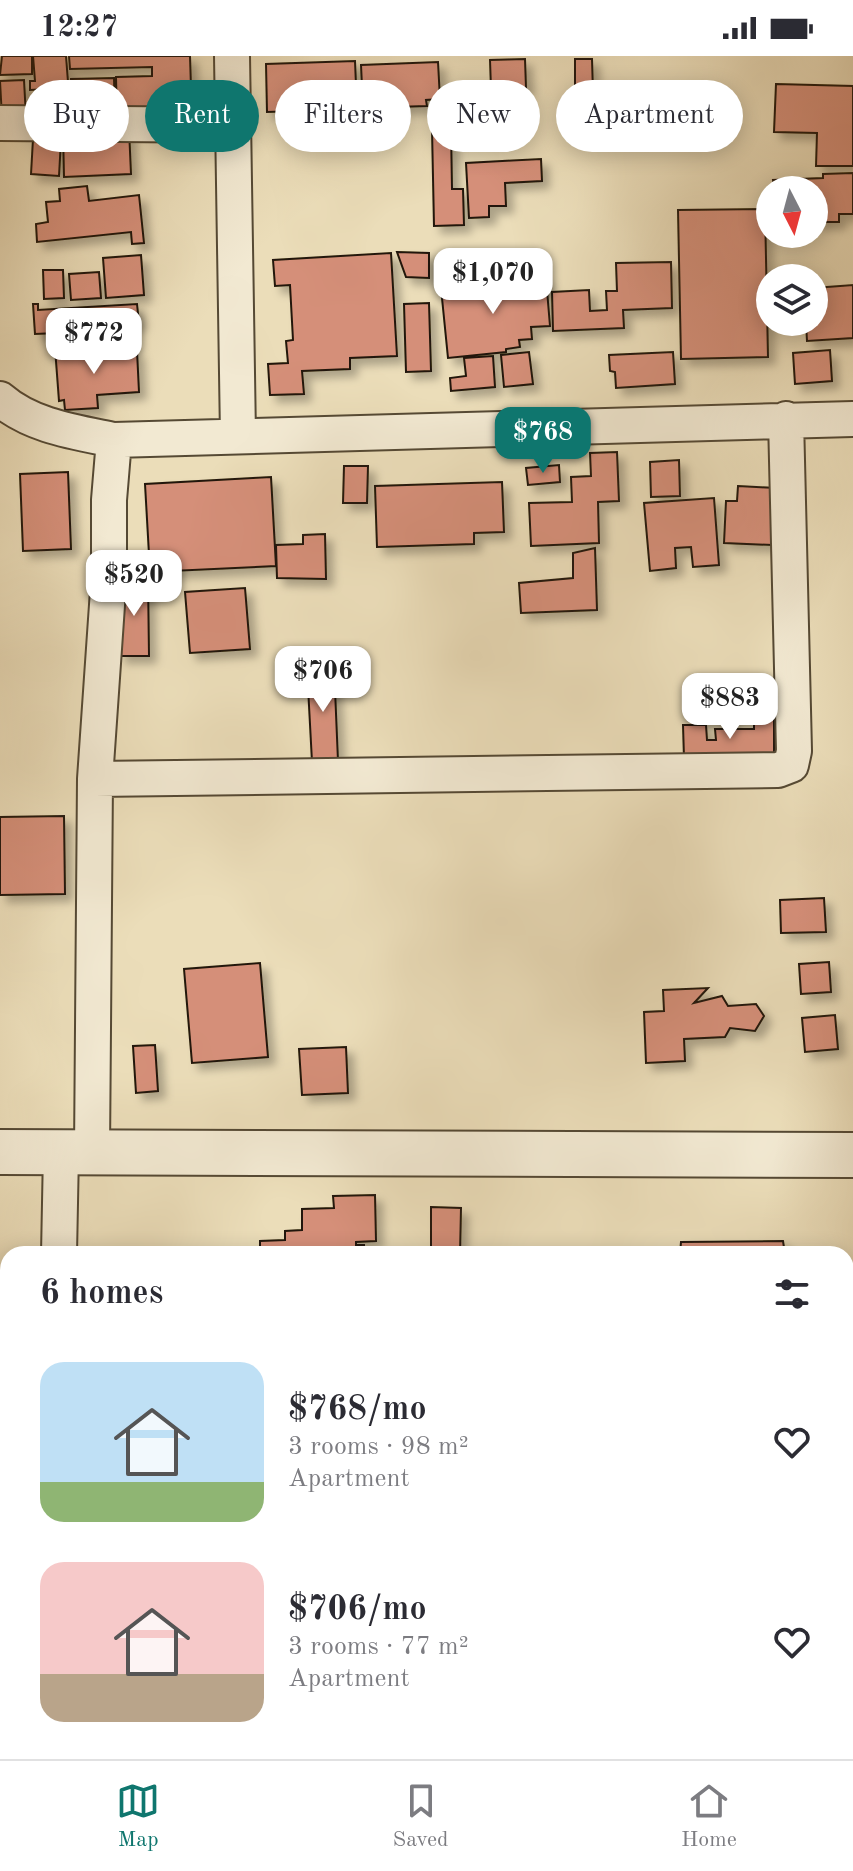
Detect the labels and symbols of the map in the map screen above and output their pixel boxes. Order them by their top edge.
north arrow [756,176,828,248]
pin: $1,070 [428,248,558,316]
pin: $772 [47,308,141,376]
pin: $768 [496,407,590,475]
pin: $520 [87,550,181,618]
pin: $706 [276,646,370,714]
pin: $883 [683,673,777,741]

